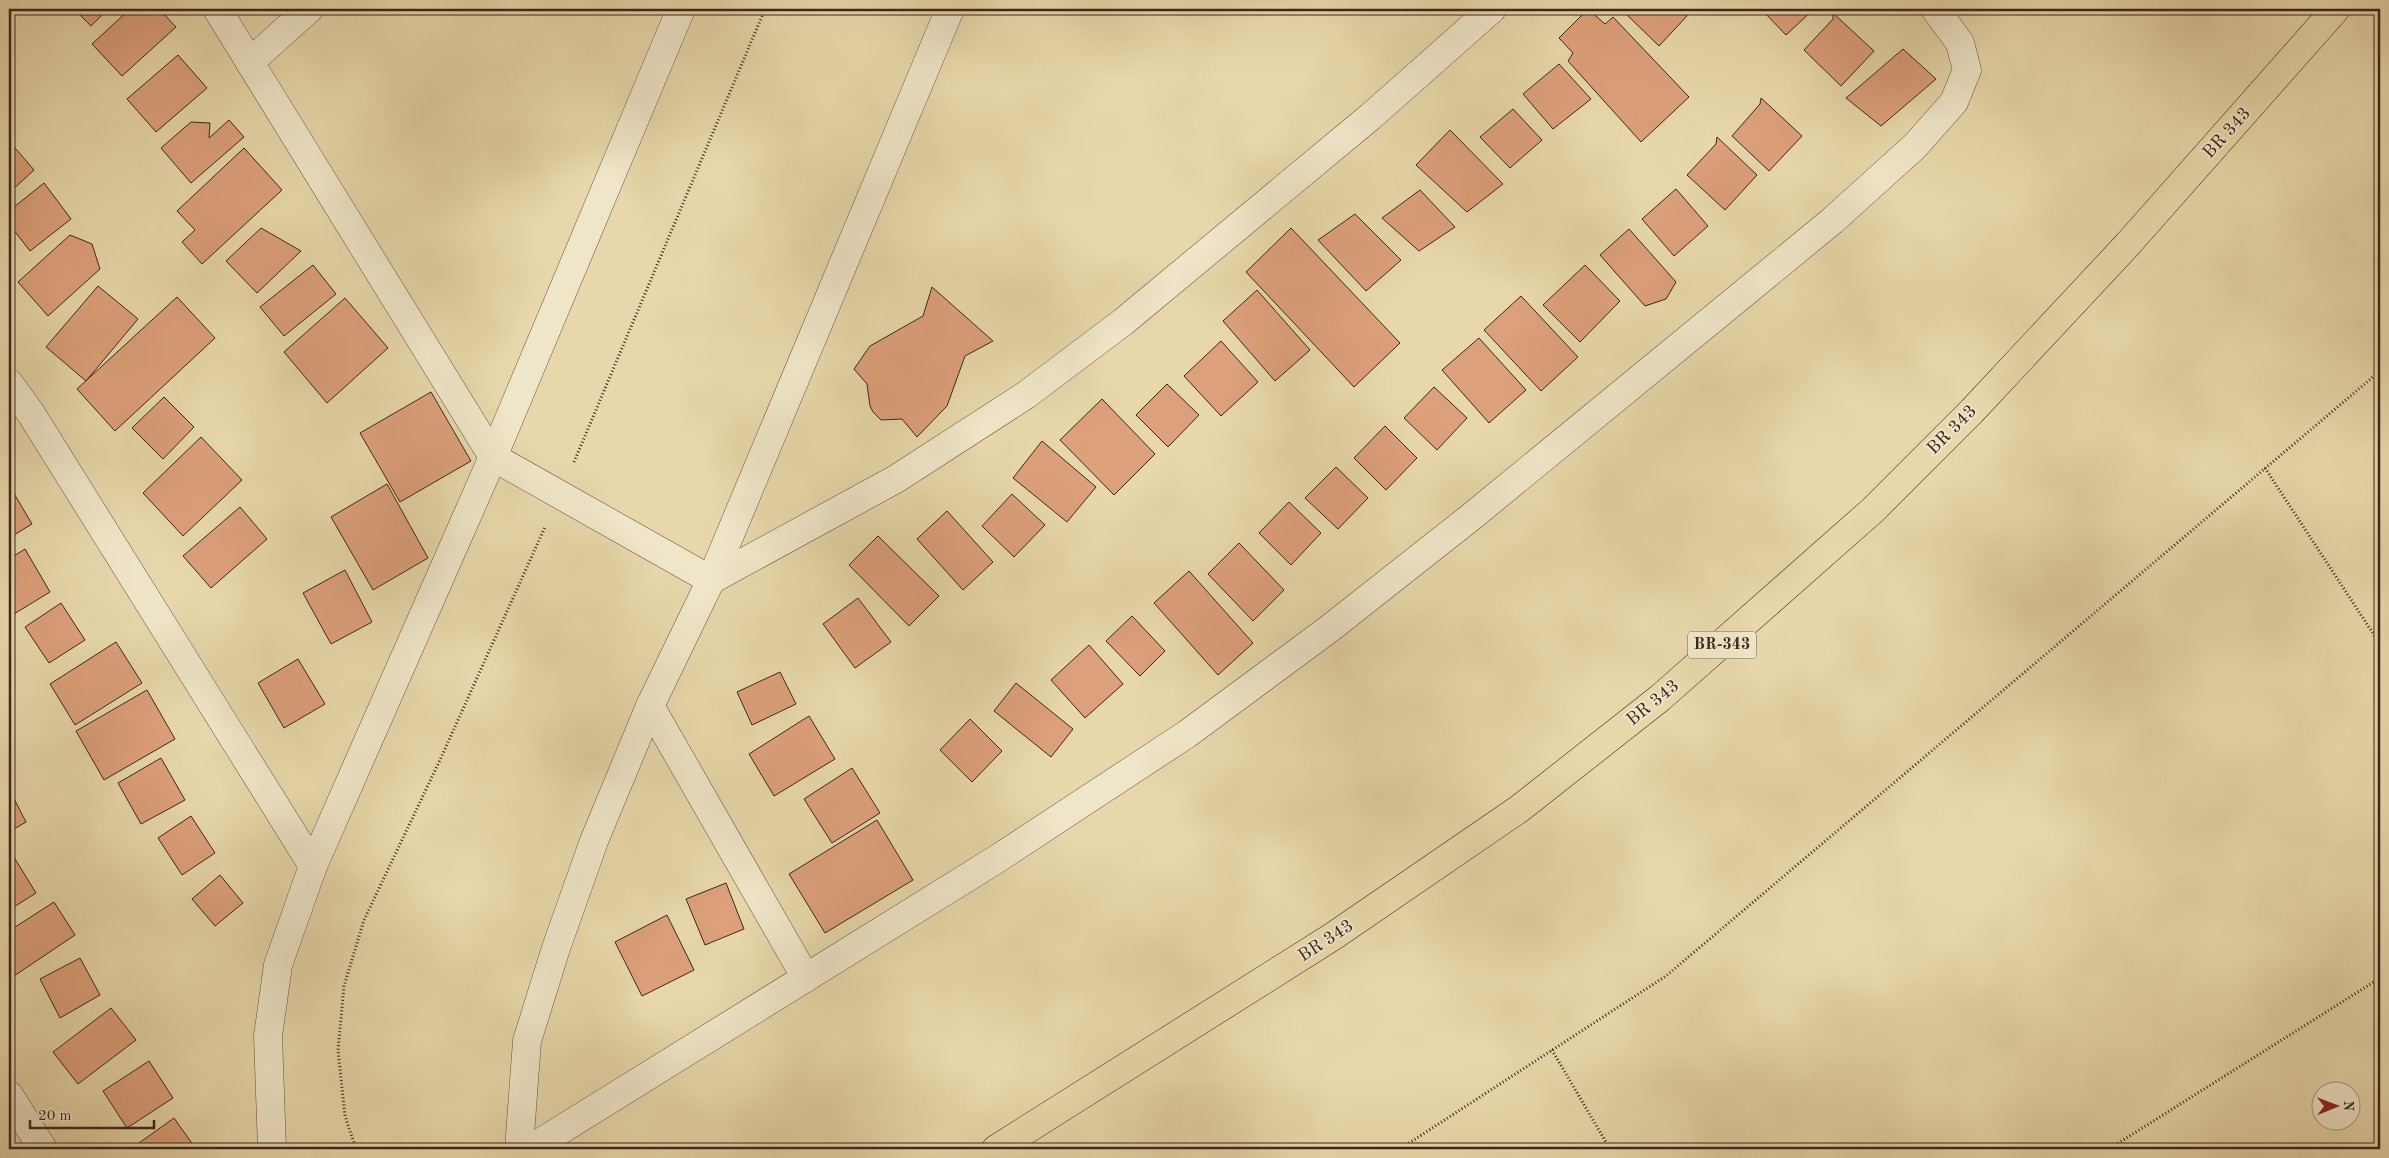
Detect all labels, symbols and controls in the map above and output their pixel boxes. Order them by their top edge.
street label: BR 343 [2200,104,2254,162]
street label: BR 343 [1924,402,1980,458]
road number: BR-343 [1688,632,1756,658]
street label: BR 343 [1623,677,1683,729]
street label: BR 343 [1295,917,1357,965]
north arrow [2312,1080,2362,1130]
scale bar [30,1098,154,1130]
text: N [2341,1100,2355,1112]
text: 20 m [38,1109,72,1124]

